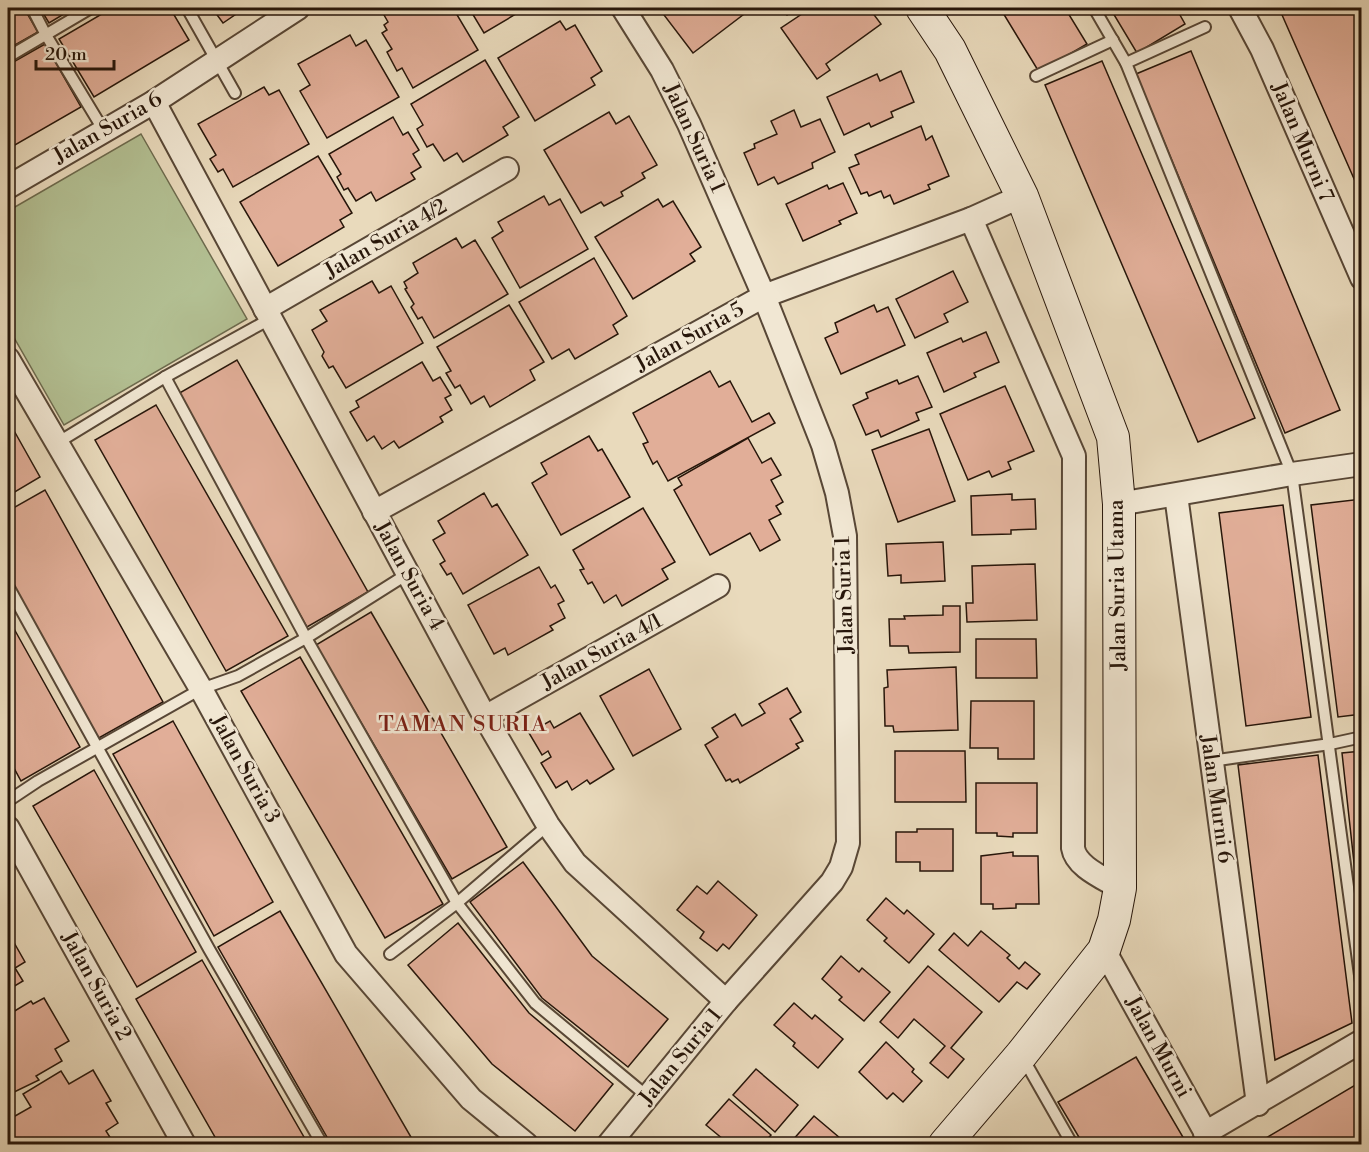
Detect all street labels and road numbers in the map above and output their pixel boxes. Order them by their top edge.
street label: Jalan Murni 7 [1265,77,1339,206]
street label: Jalan Suria 1 [657,78,731,197]
street label: Jalan Suria 6 [48,86,167,170]
street label: Jalan Suria 4/2 [319,193,452,285]
street label: Jalan Suria 5 [630,296,749,378]
street label: Jalan Suria Utama [1104,499,1133,672]
street label: Jalan Suria 4 [368,516,450,635]
street label: Jalan Suria 1 [830,536,860,655]
street label: Jalan Suria 4/1 [536,608,667,696]
street label: Jalan Suria 3 [204,709,286,828]
street label: Jalan Murni 6 [1194,732,1238,865]
street label: Jalan Suria 2 [55,926,137,1045]
street label: Jalan Murni [1119,991,1197,1103]
street label: Jalan Suria 1 [633,1003,728,1112]

